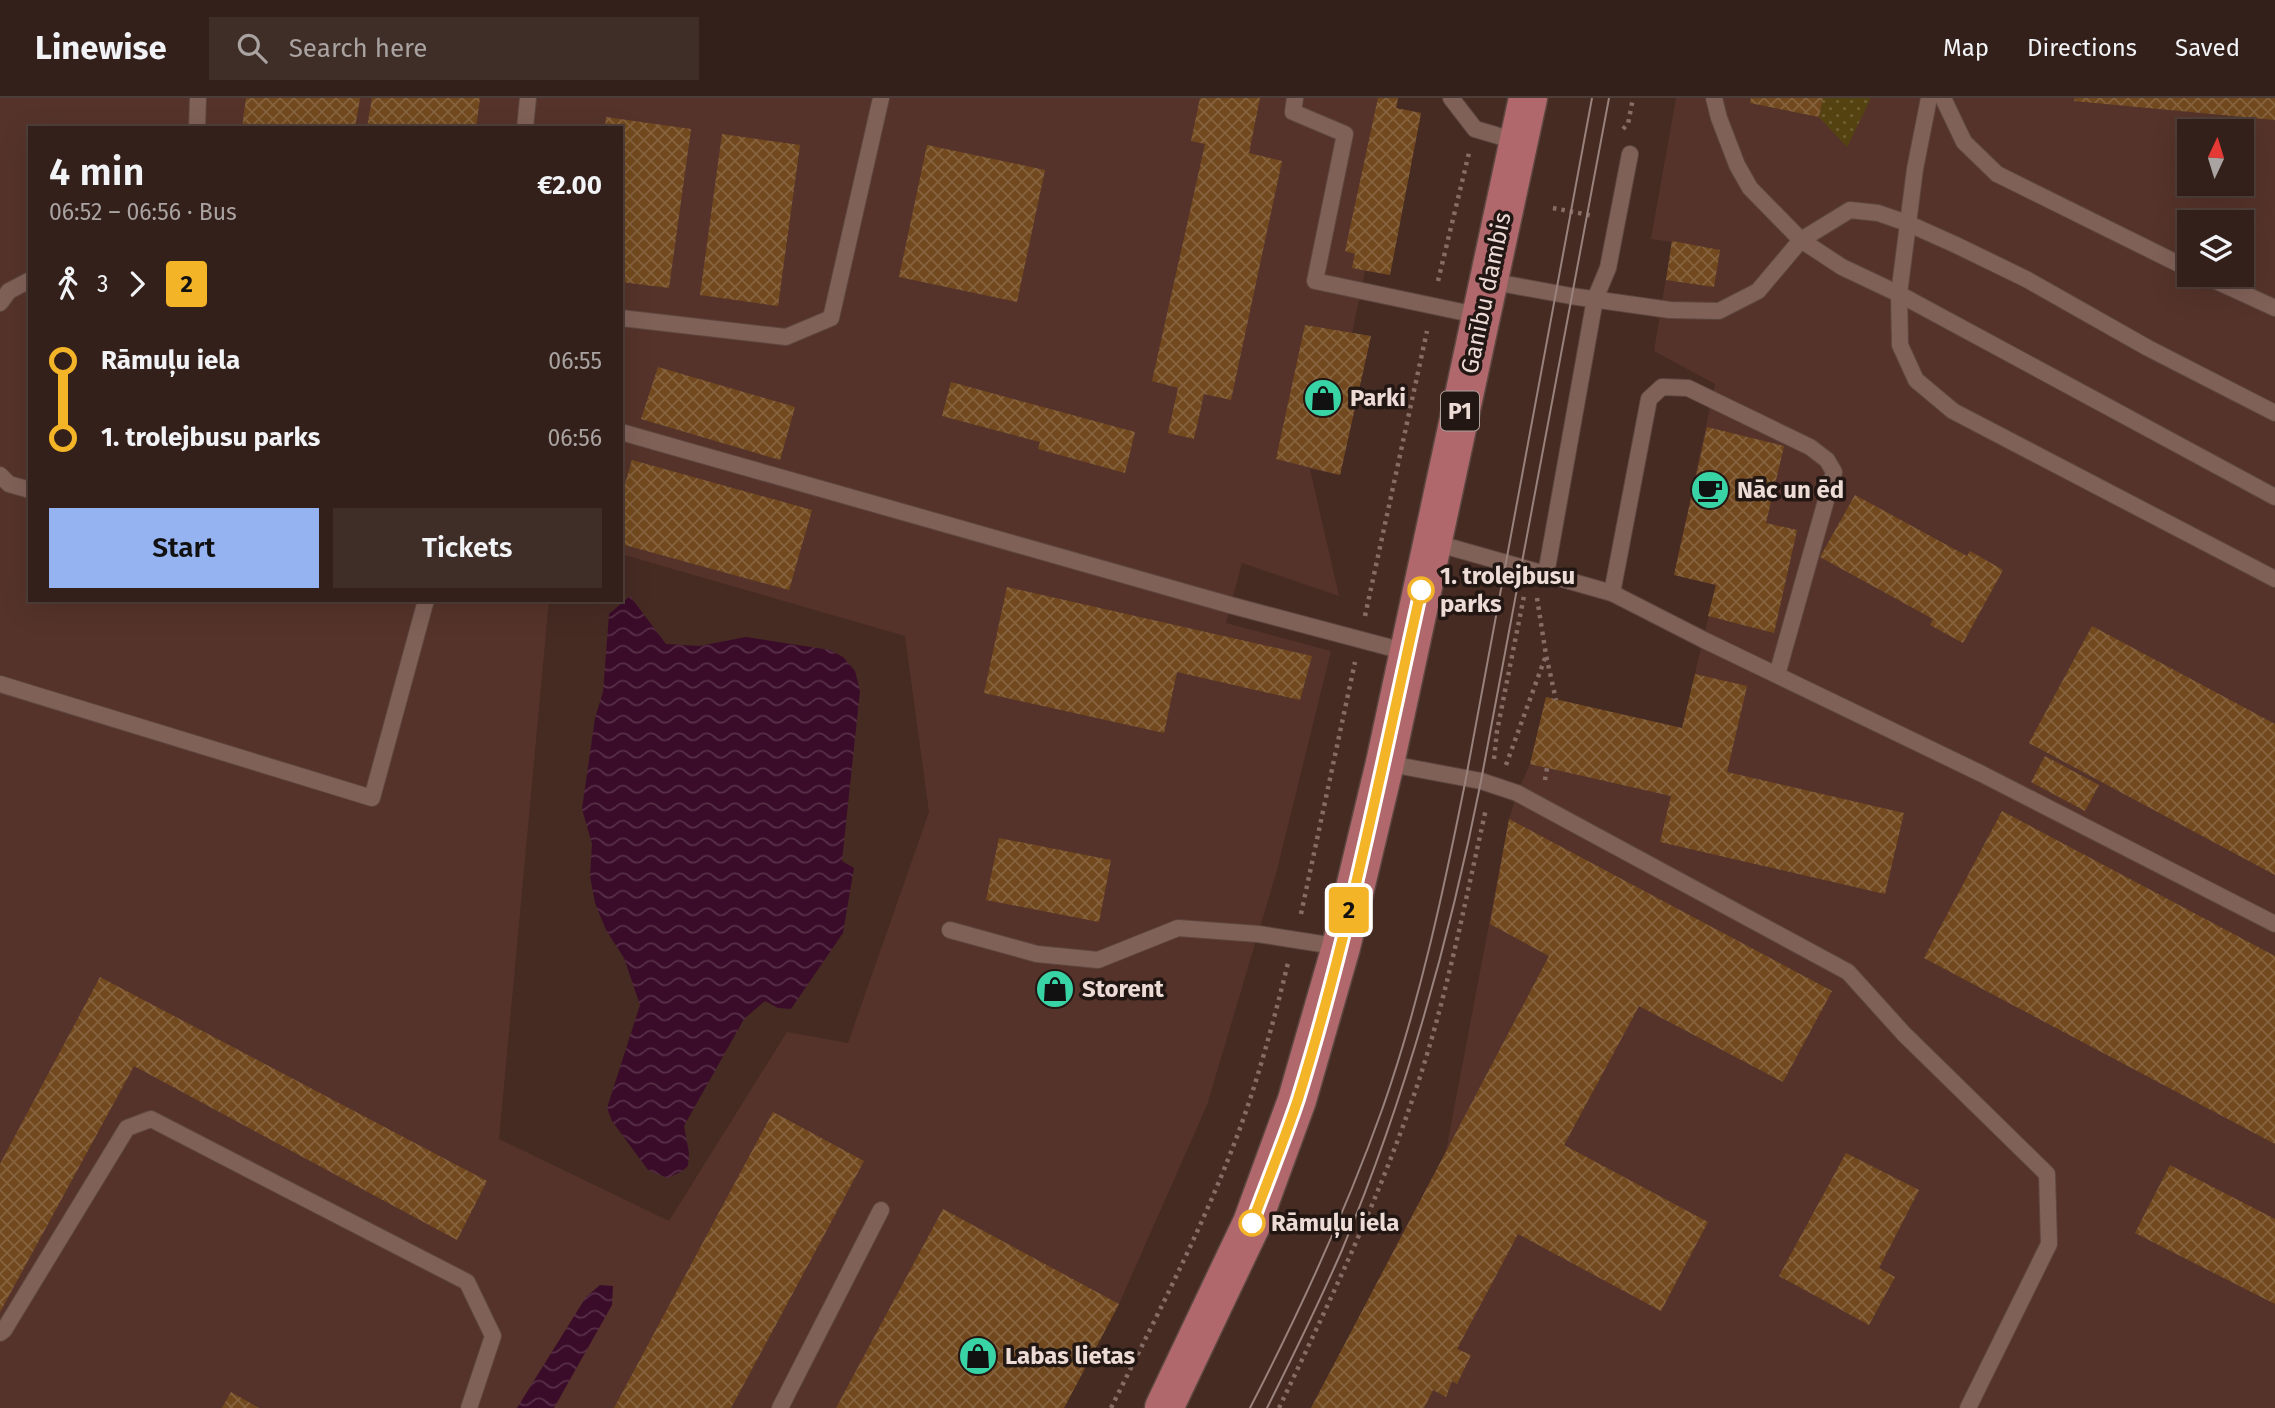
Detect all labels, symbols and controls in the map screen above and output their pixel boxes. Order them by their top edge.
search box [209,17,699,80]
text: Linewise [35,28,167,68]
icon: search [233,29,271,67]
text: Search here [289,33,428,64]
text: Map [1943,34,1989,62]
text: Directions [2027,34,2137,62]
text: Saved [2175,34,2240,62]
north arrow [2177,119,2254,196]
map controls [2177,119,2254,287]
text: 4 min [49,149,144,195]
text: €2.00 [537,170,602,201]
text: 06:52 – 06:56 · Bus [49,198,237,226]
street label: Ganību dambis [1455,210,1517,376]
button: layers [2177,210,2254,287]
icon: walk [49,265,87,303]
icon: forward [118,265,156,303]
text: 3 [97,270,108,298]
text: 2 [180,270,193,298]
text: Rāmuļu iela [101,345,240,376]
text: 06:55 [548,347,602,375]
shop icon: Parki [1302,377,1344,419]
place label: Parki [1350,384,1406,412]
road number: P1 [1441,392,1479,430]
text: 1. trolejbusu parks [101,422,320,453]
text: 06:56 [548,424,602,452]
cafe icon: Nāc un ēd [1689,469,1731,511]
place label: Nāc un ēd [1737,476,1844,504]
button: Start [49,508,319,588]
button: Tickets [333,508,602,588]
place label: 1. trolejbusu parks [1440,562,1575,618]
marker: 1. trolejbusu parks [1408,577,1434,603]
line badge: 2 [1326,887,1372,933]
text: 2 [1343,896,1355,924]
shop icon: Storent [1034,968,1076,1010]
place label: Storent [1082,975,1165,1003]
place label: Rāmuļu iela [1271,1209,1399,1239]
marker: Rāmuļu iela [1239,1210,1265,1236]
shop icon: Labas lietas [957,1335,999,1377]
place label: Labas lietas [1005,1342,1136,1370]

